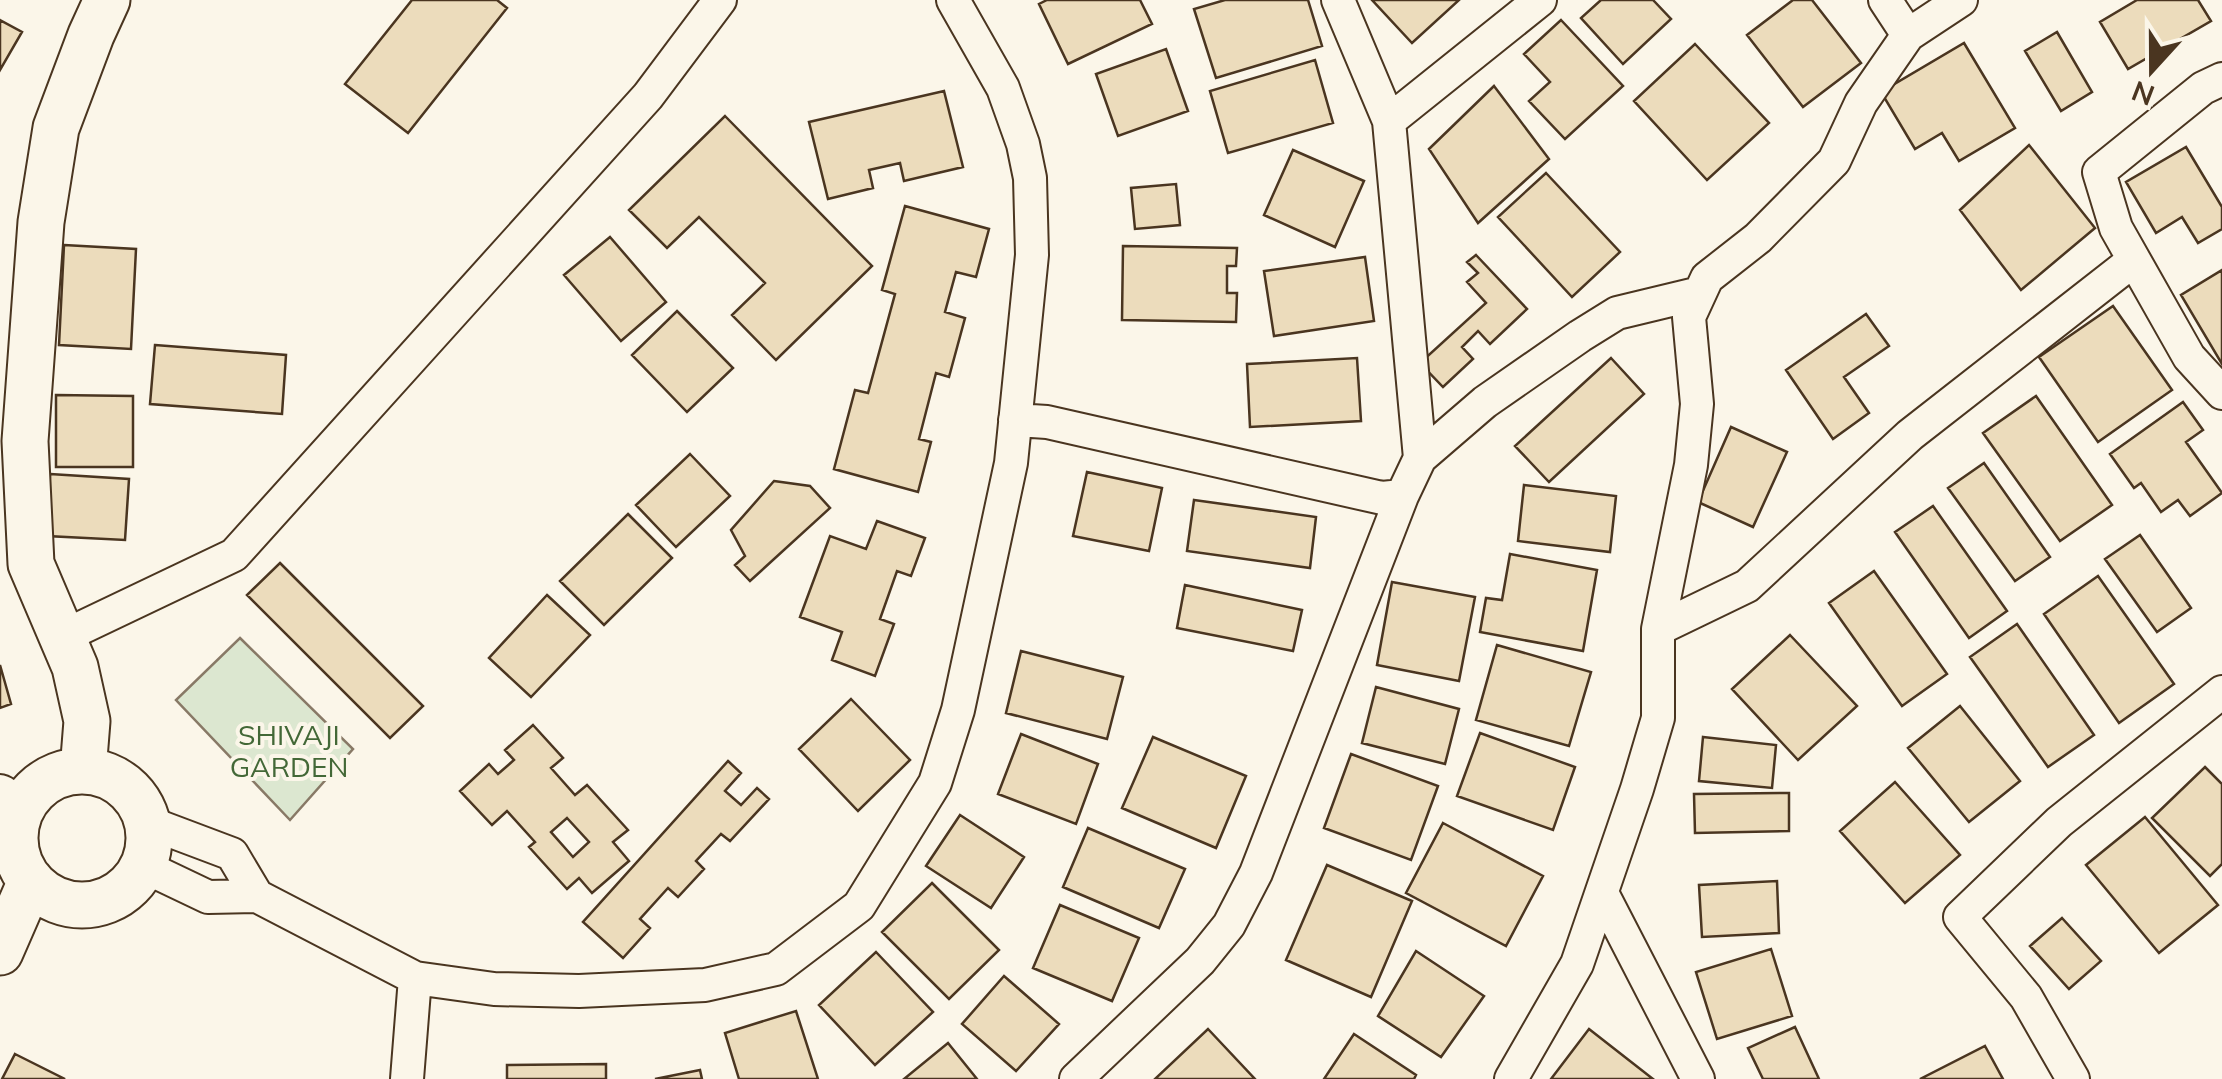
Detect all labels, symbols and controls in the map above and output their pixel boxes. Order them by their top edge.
north arrow [2102,20,2202,120]
text: N [2127,74,2159,114]
park label: SHIVAJI GARDEN [230,717,348,784]

